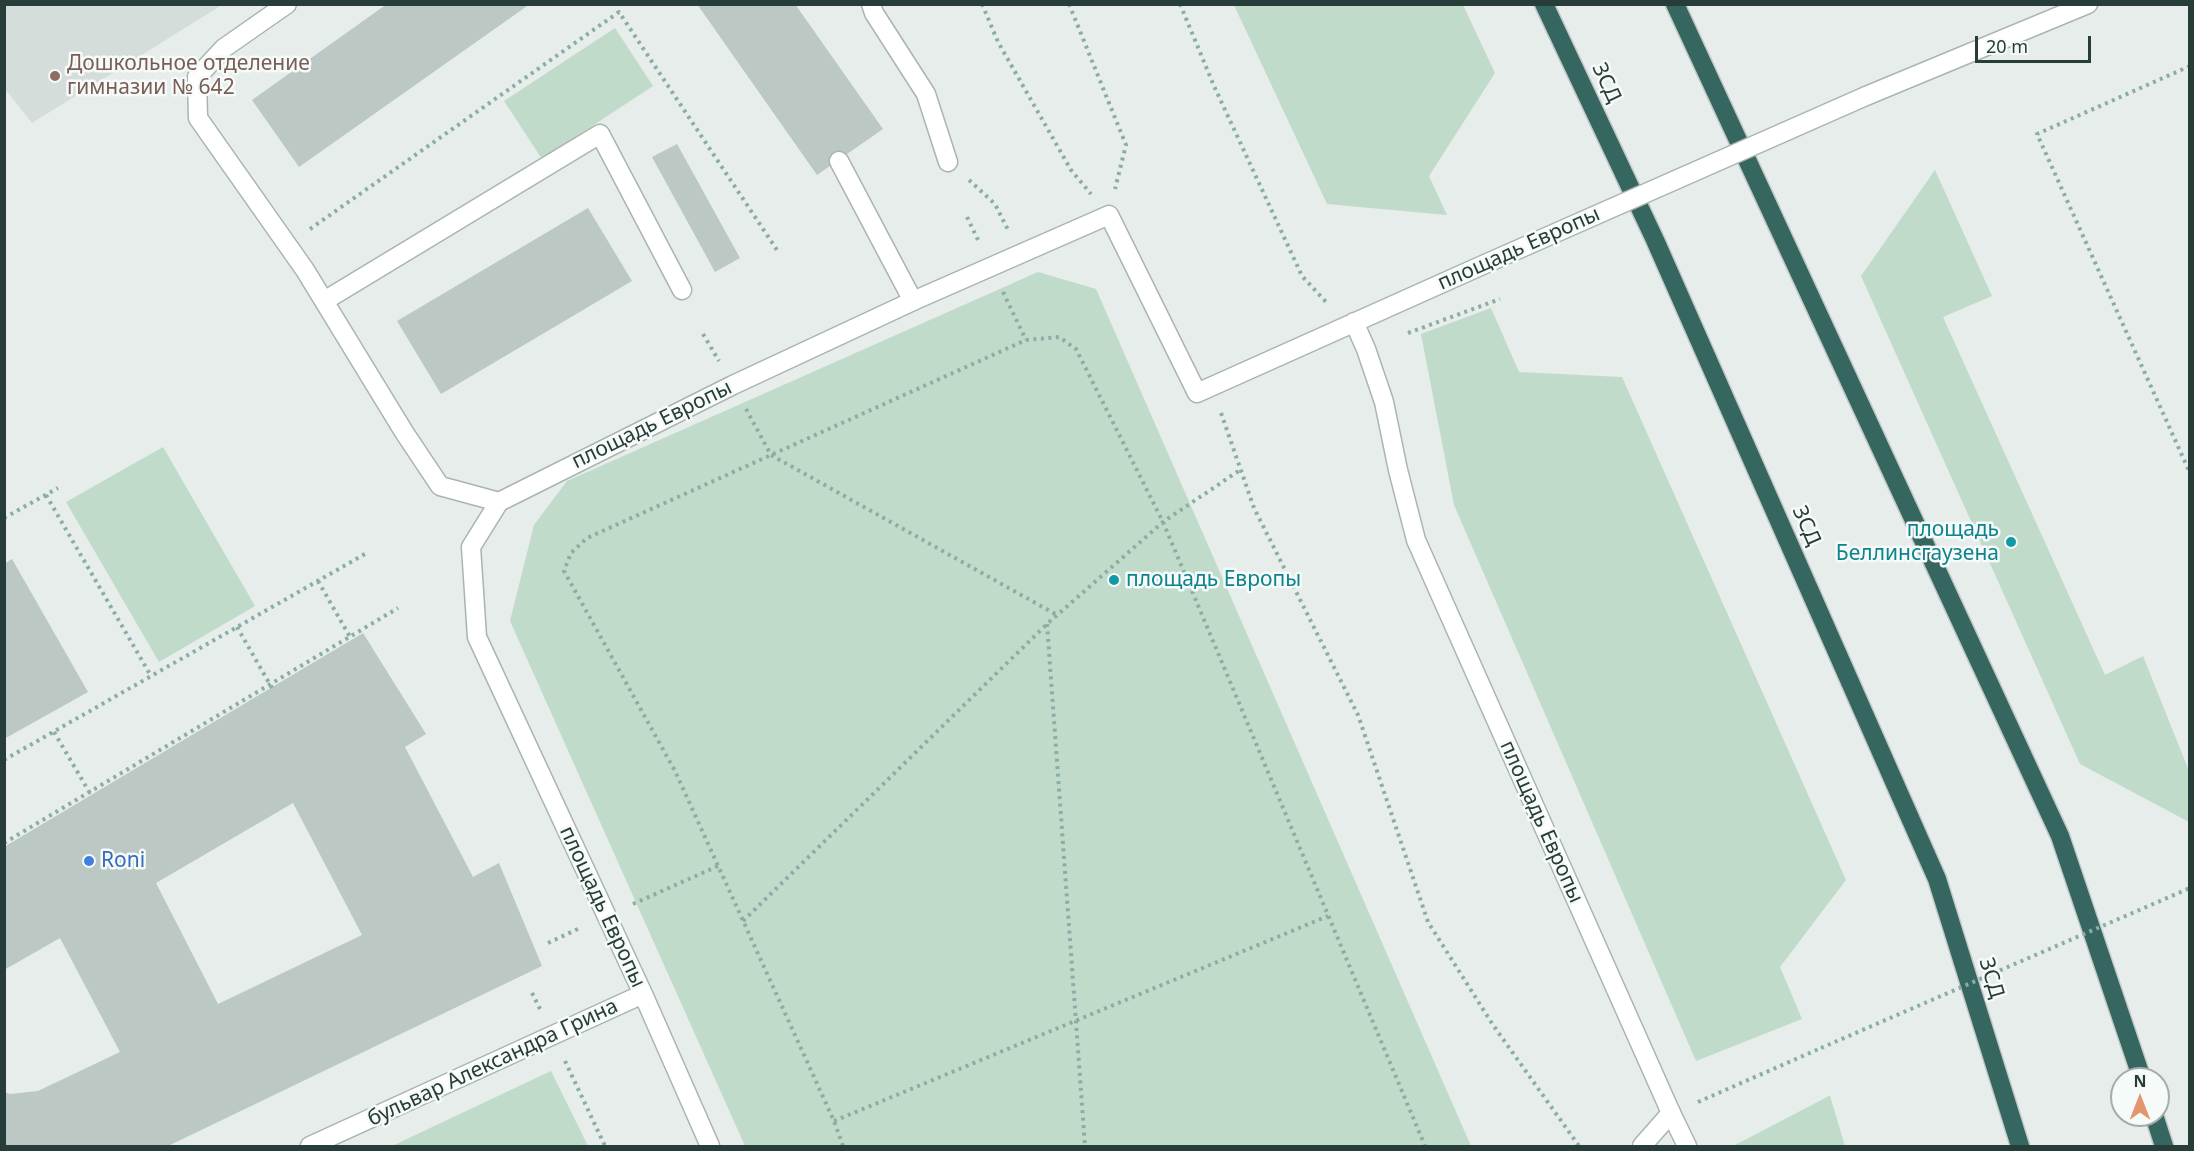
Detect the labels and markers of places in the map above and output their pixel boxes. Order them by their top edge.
place label: Дошкольное отделение гимназии № 642 [67,51,310,101]
marker: Дошкольное отделение гимназии № 642 [48,69,62,83]
place label: площадь Беллинсгаузена [1836,517,1999,567]
marker: площадь Беллинсгаузена [2004,535,2018,549]
place label: площадь Европы [1126,567,1301,593]
marker: площадь Европы [1107,573,1121,587]
place label: Roni [101,848,145,874]
marker: Roni [82,854,96,868]

